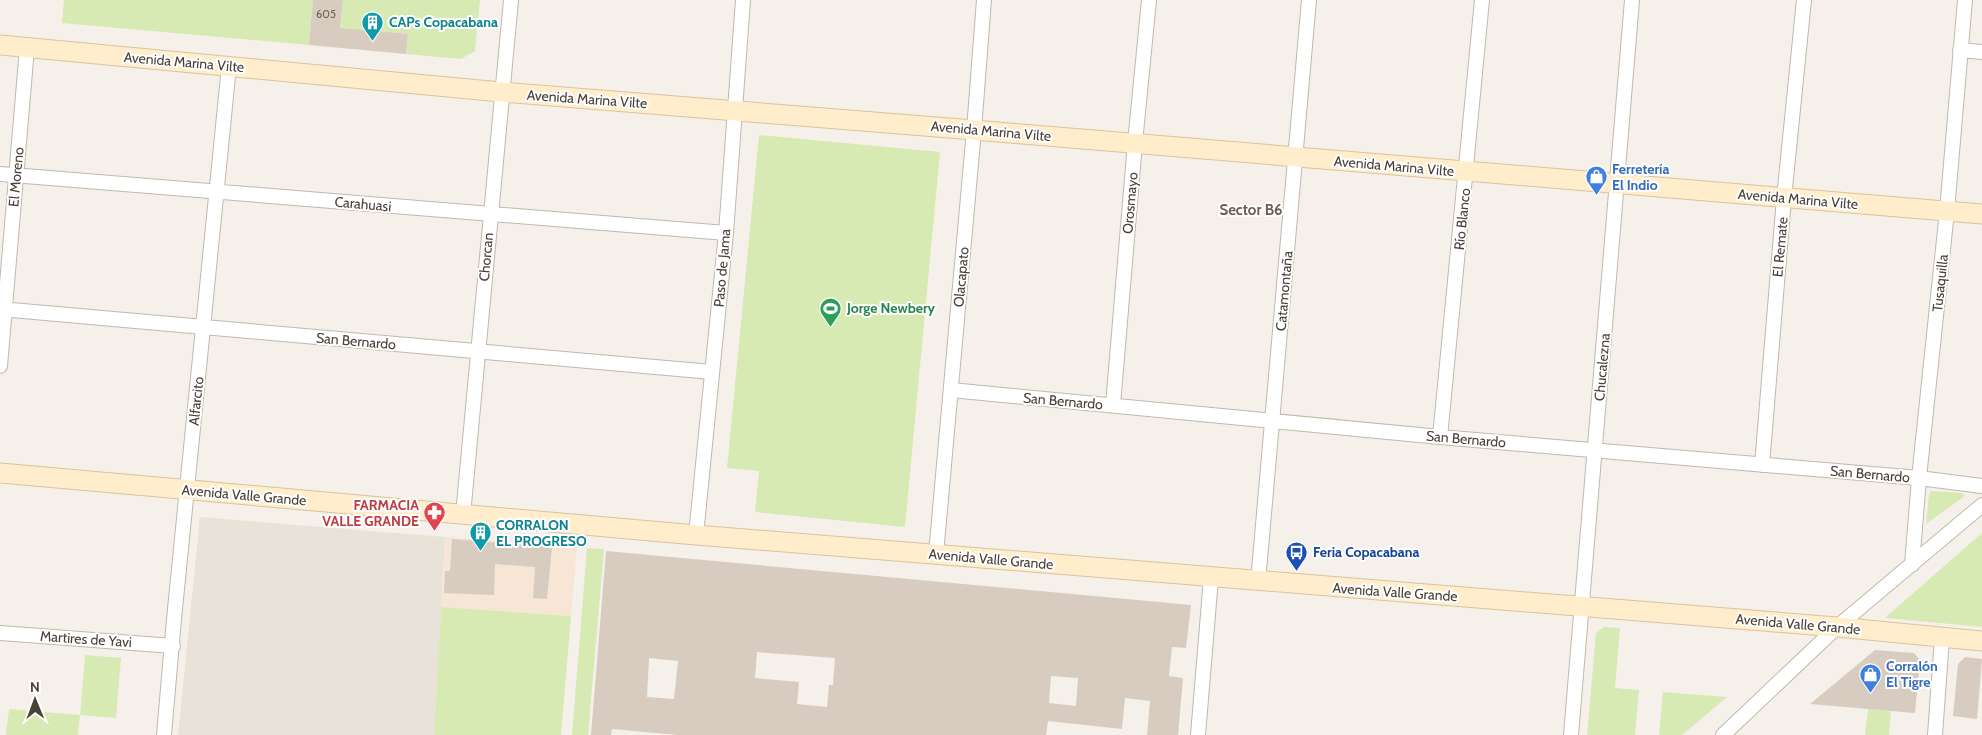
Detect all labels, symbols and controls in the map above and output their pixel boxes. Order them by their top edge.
house number: 605 [316,7,336,21]
building icon: CAPs Copacabana [361,10,385,41]
place label: CAPs Copacabana [389,13,498,31]
street label: Avenida Marina Vilte [123,48,245,76]
street label: Avenida Marina Vilte [526,86,648,112]
street label: Avenida Marina Vilte [930,117,1052,145]
street label: El Moreno [4,146,28,208]
street label: Avenida Marina Vilte [1333,152,1455,180]
place label: Ferretería El Indio [1612,160,1669,194]
shop icon: Ferretería El Indio [1584,165,1608,196]
street label: Orosmayo [1118,171,1142,235]
street label: Avenida Marina Vilte [1737,185,1859,213]
street label: Río Blanco [1450,187,1474,251]
street label: Carahuasi [334,193,392,215]
district label: Sector B6 [1219,201,1283,219]
street label: El Remate [1768,216,1792,278]
street label: Paso de Jama [710,228,734,308]
street label: Chorcan [475,232,497,282]
street label: Olacapato [949,246,973,308]
street label: Catamontaña [1272,250,1296,332]
street label: Tusaquilla [1928,253,1952,313]
sports icon: Jorge Newbery [819,296,843,327]
place label: Jorge Newbery [846,299,936,317]
street label: San Bernardo [315,329,397,353]
street label: Chucalezna [1590,332,1614,402]
street label: Alfarcito [184,375,208,426]
street label: San Bernardo [1022,389,1104,413]
street label: San Bernardo [1425,427,1507,451]
street label: San Bernardo [1829,462,1911,486]
street label: Avenida Valle Grande [181,481,307,509]
place label: FARMACIA VALLE GRANDE [322,496,419,530]
pharmacy icon: FARMACIA VALLE GRANDE [423,501,447,532]
place label: CORRALON EL PROGRESO [496,516,587,550]
building icon: CORRALON EL PROGRESO [468,521,492,552]
bus stop icon: Feria Copacabana [1285,540,1309,571]
place label: Feria Copacabana [1313,543,1420,561]
street label: Avenida Valle Grande [928,545,1054,573]
street label: Avenida Valle Grande [1332,579,1458,605]
street label: Avenida Valle Grande [1735,610,1861,638]
street label: Martires de Yavi [40,627,132,651]
place label: Corralón El Tigre [1886,657,1938,691]
shop icon: Corralón El Tigre [1858,662,1882,693]
north arrow [10,675,60,725]
text: N [30,678,40,696]

